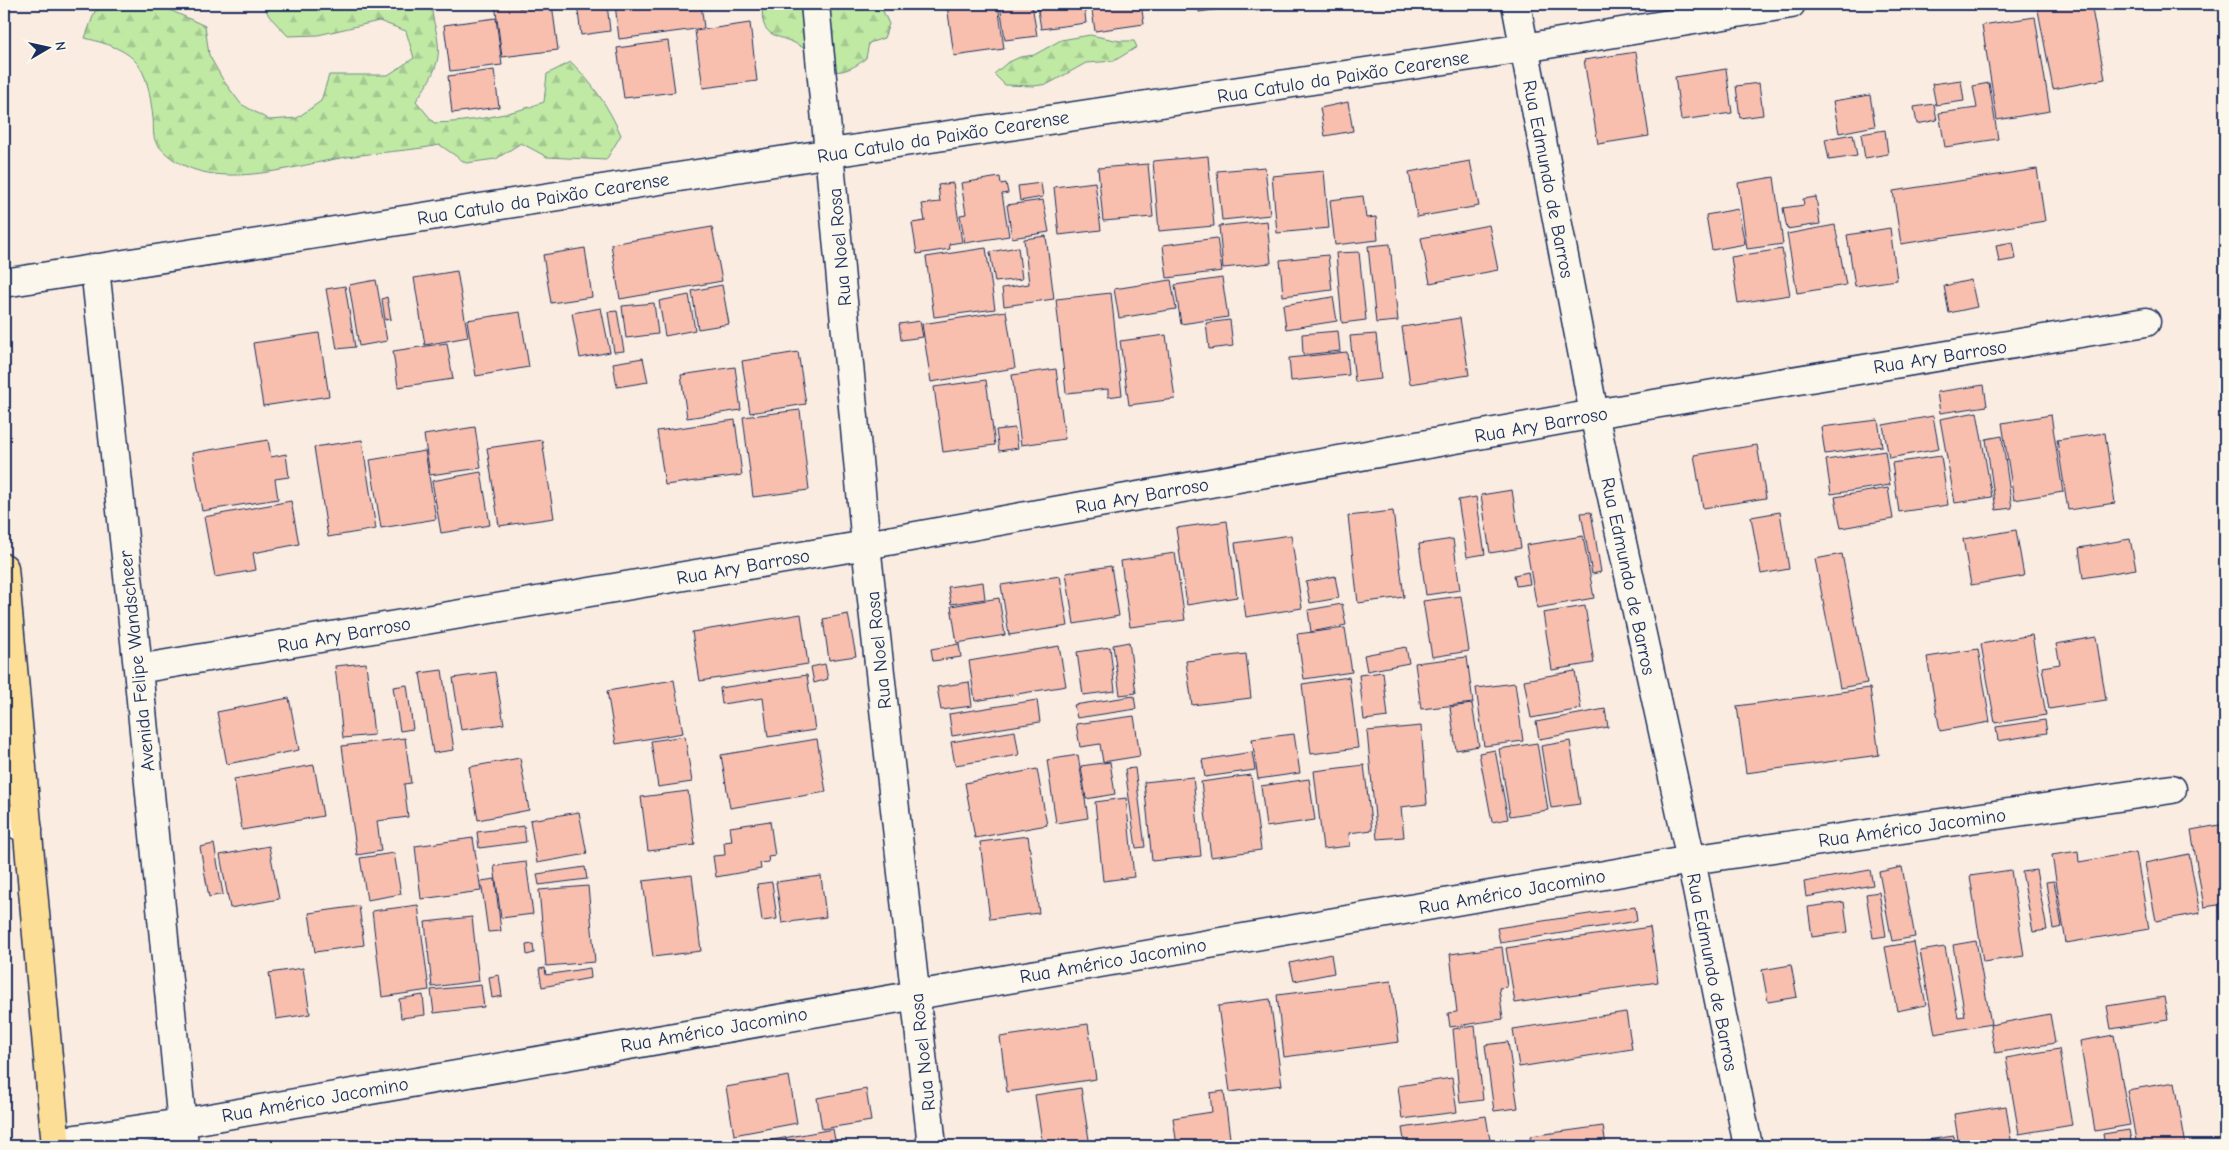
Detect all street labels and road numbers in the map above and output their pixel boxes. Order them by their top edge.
street label: Rua Catulo da Paixão Cearense [1216,46,1471,108]
street label: Rua Edmundo de Barros [1518,78,1578,280]
street label: Rua Catulo da Paixão Cearense [816,106,1071,168]
street label: Rua Catulo da Paixão Cearense [416,168,671,230]
street label: Rua Noel Rosa [824,187,856,307]
street label: Rua Ary Barroso [1872,336,2008,378]
street label: Rua Ary Barroso [1473,402,1609,448]
street label: Rua Ary Barroso [1074,473,1210,519]
street label: Rua Edmundo de Barros [1596,476,1660,677]
street label: Rua Ary Barroso [675,544,811,590]
street label: Avenida Felipe Wandscheer [114,549,160,773]
street label: Rua Noel Rosa [862,590,896,710]
street label: Rua Ary Barroso [276,612,412,658]
street label: Rua Américo Jacomino [1817,804,2007,852]
street label: Rua Américo Jacomino [1417,865,1607,919]
street label: Rua Edmundo de Barros [1682,871,1742,1073]
street label: Rua Américo Jacomino [1018,934,1208,988]
street label: Rua Noel Rosa [906,992,940,1112]
street label: Rua Américo Jacomino [619,1003,809,1057]
street label: Rua Américo Jacomino [220,1073,410,1127]

